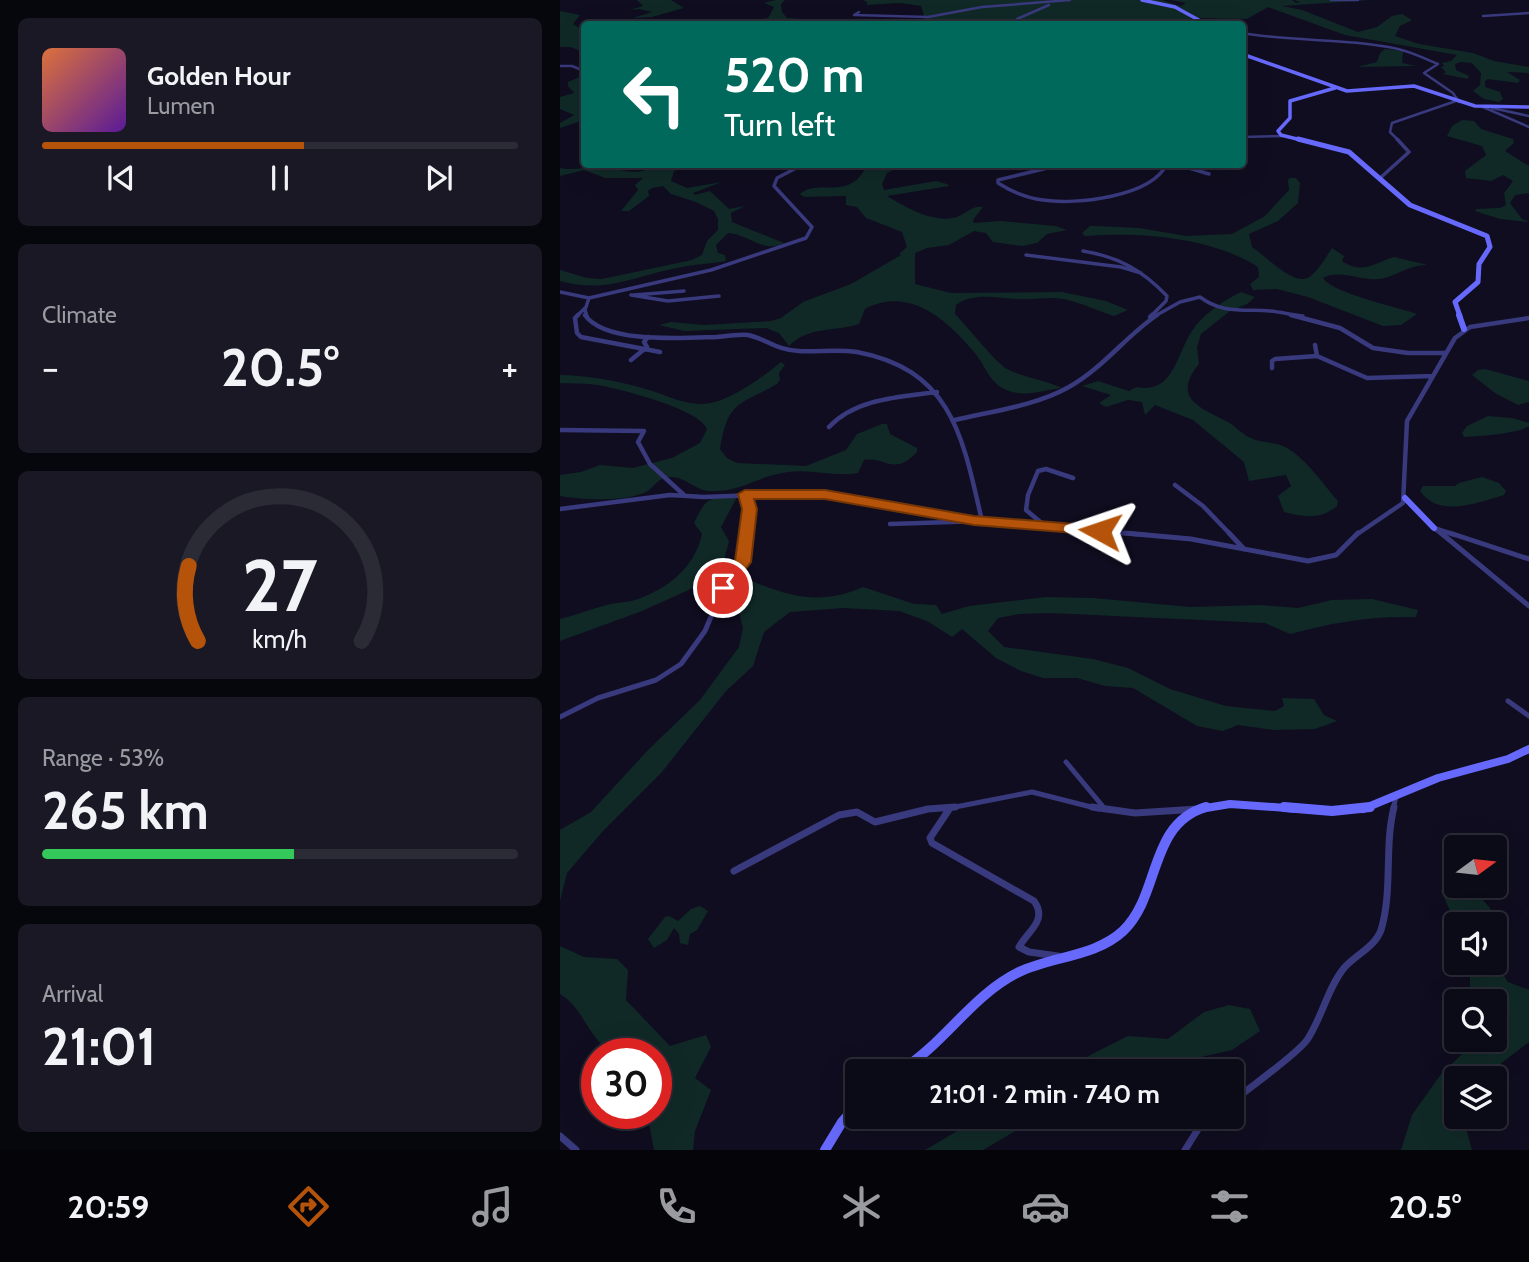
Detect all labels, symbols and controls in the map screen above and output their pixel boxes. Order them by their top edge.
text: 520 m [724,45,864,104]
icon: left [609,49,700,140]
text: Golden Hour [147,60,290,92]
text: Lumen [147,92,215,120]
text: Turn left [724,105,835,144]
icon: previous [102,159,140,197]
icon: pause [261,159,299,197]
icon: next [420,159,458,197]
text: Climate [42,301,117,329]
text: 20.5° [221,336,339,399]
text: − [42,344,59,391]
text: + [501,344,518,391]
position arrow [1063,494,1137,568]
text: 27 [242,541,318,629]
pin [693,558,753,618]
icon: arrive [704,569,742,607]
text: km/h [253,624,307,654]
text: Range · 53% [42,744,164,772]
text: 265 km [42,779,209,842]
north arrow [1444,835,1507,898]
map controls [1444,835,1507,1129]
button: sound [1444,912,1507,975]
text: Arrival [42,980,103,1008]
button: search [1444,989,1507,1052]
text: 21:01 [42,1015,156,1078]
speed limit sign: 30 [581,1038,672,1129]
button: layers [1444,1066,1507,1129]
text: 21:01 · 2 min · 740 m [929,1078,1160,1110]
icon: directions [284,1182,333,1231]
icon: music [468,1182,517,1231]
icon: phone [652,1182,701,1231]
icon: climate [837,1182,886,1231]
icon: car [1021,1182,1070,1231]
icon: filters [1205,1182,1254,1231]
text: 20:59 [68,1187,149,1226]
text: 20.5° [1389,1187,1461,1226]

